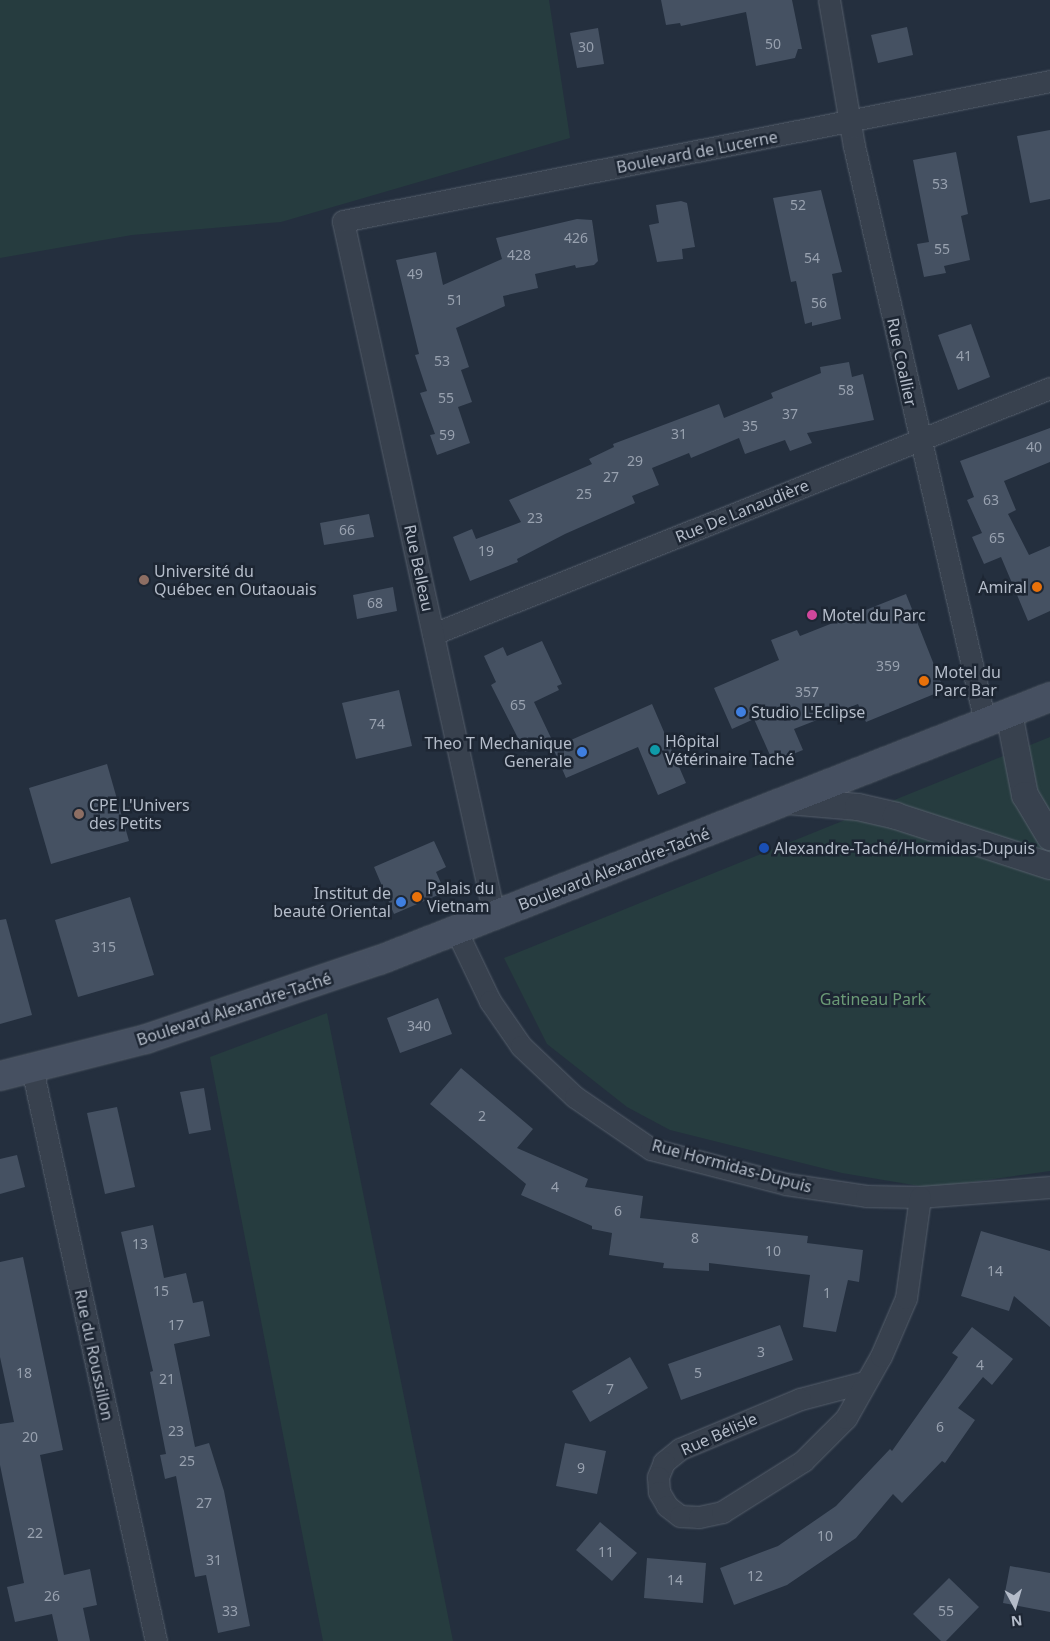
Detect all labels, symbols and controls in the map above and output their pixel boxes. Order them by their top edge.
house number: 50 [765,36,781,52]
house number: 30 [578,39,594,55]
street label: Boulevard de Lucerne [615,127,779,177]
house number: 53 [932,176,948,192]
house number: 52 [790,197,806,213]
house number: 426 [564,230,588,246]
house number: 55 [934,241,950,257]
house number: 428 [507,247,531,263]
house number: 54 [804,250,820,266]
house number: 49 [407,266,423,282]
house number: 51 [447,292,463,308]
house number: 56 [811,295,827,311]
street label: Rue Coallier [883,316,921,408]
house number: 41 [956,348,972,364]
house number: 53 [434,353,450,369]
house number: 58 [838,382,854,398]
house number: 55 [438,390,454,406]
house number: 37 [782,406,798,422]
house number: 35 [742,418,758,434]
house number: 31 [671,426,687,442]
house number: 59 [439,427,455,443]
house number: 40 [1026,439,1042,455]
house number: 29 [627,453,643,469]
house number: 27 [603,469,619,485]
street label: Rue De Lanaudière [672,475,812,547]
house number: 25 [576,486,592,502]
house number: 63 [983,492,999,508]
house number: 23 [527,510,543,526]
house number: 66 [339,522,355,538]
street label: Rue Belleau [400,523,438,613]
house number: 65 [989,530,1005,546]
house number: 19 [478,543,494,559]
place label: Université du Québec en Outaouais [154,561,317,599]
marker: Université du Québec en Outaouais [138,574,150,586]
place label: Amiral [978,577,1027,597]
marker: Amiral [1031,581,1043,593]
house number: 68 [367,595,383,611]
place label: Motel du Parc [822,605,926,625]
marker: Motel du Parc [806,609,818,621]
house number: 359 [876,658,900,674]
place label: Motel du Parc Bar [934,662,1001,700]
marker: Motel du Parc Bar [918,675,930,687]
house number: 357 [795,684,819,700]
house number: 65 [510,697,526,713]
place label: Studio L'Eclipse [751,702,865,722]
marker: Studio L'Eclipse [735,706,747,718]
house number: 74 [369,716,385,732]
place label: Hôpital Vétérinaire Taché [665,731,794,769]
place label: Theo T Mechanique Generale [424,733,572,771]
marker: Hôpital Vétérinaire Taché [649,744,661,756]
marker: Theo T Mechanique Generale [576,746,588,758]
place label: CPE L'Univers des Petits [89,795,190,833]
marker: CPE L'Univers des Petits [73,808,85,820]
street label: Boulevard Alexandre-Taché [516,824,712,914]
place label: Alexandre-Taché/Hormidas-Dupuis [774,838,1035,858]
marker: Alexandre-Taché/Hormidas-Dupuis [758,842,770,854]
place label: Palais du Vietnam [427,878,494,916]
place label: Institut de beauté Oriental [273,883,391,921]
marker: Palais du Vietnam [411,891,423,903]
marker: Institut de beauté Oriental [395,896,407,908]
house number: 315 [92,939,116,955]
street label: Boulevard Alexandre-Taché [134,968,334,1050]
park label: Gatineau Park [820,989,926,1009]
house number: 340 [407,1018,431,1034]
house number: 2 [478,1108,486,1124]
street label: Rue Hormidas-Dupuis [650,1135,814,1197]
house number: 4 [551,1179,559,1195]
house number: 6 [614,1203,622,1219]
house number: 8 [691,1230,699,1246]
house number: 13 [132,1236,148,1252]
house number: 10 [765,1243,781,1259]
house number: 14 [987,1263,1003,1279]
house number: 15 [153,1283,169,1299]
house number: 1 [823,1285,831,1301]
street label: Rue du Roussillon [71,1288,117,1422]
house number: 17 [168,1317,184,1333]
house number: 3 [757,1344,765,1360]
house number: 4 [976,1357,984,1373]
house number: 18 [16,1365,32,1381]
house number: 5 [694,1365,702,1381]
house number: 21 [159,1371,175,1387]
house number: 7 [606,1381,614,1397]
street label: Rue Bélisle [678,1409,760,1459]
house number: 6 [936,1419,944,1435]
house number: 23 [168,1423,184,1439]
house number: 20 [22,1429,38,1445]
house number: 25 [179,1453,195,1469]
house number: 9 [577,1460,585,1476]
house number: 27 [196,1495,212,1511]
house number: 22 [27,1525,43,1541]
house number: 10 [817,1528,833,1544]
house number: 11 [598,1544,614,1560]
house number: 31 [206,1552,222,1568]
house number: 12 [747,1568,763,1584]
house number: 14 [667,1572,683,1588]
north arrow [990,1581,1040,1631]
house number: 26 [44,1588,60,1604]
house number: 33 [222,1603,238,1619]
house number: 55 [938,1603,954,1619]
text: N [1010,1611,1023,1631]

